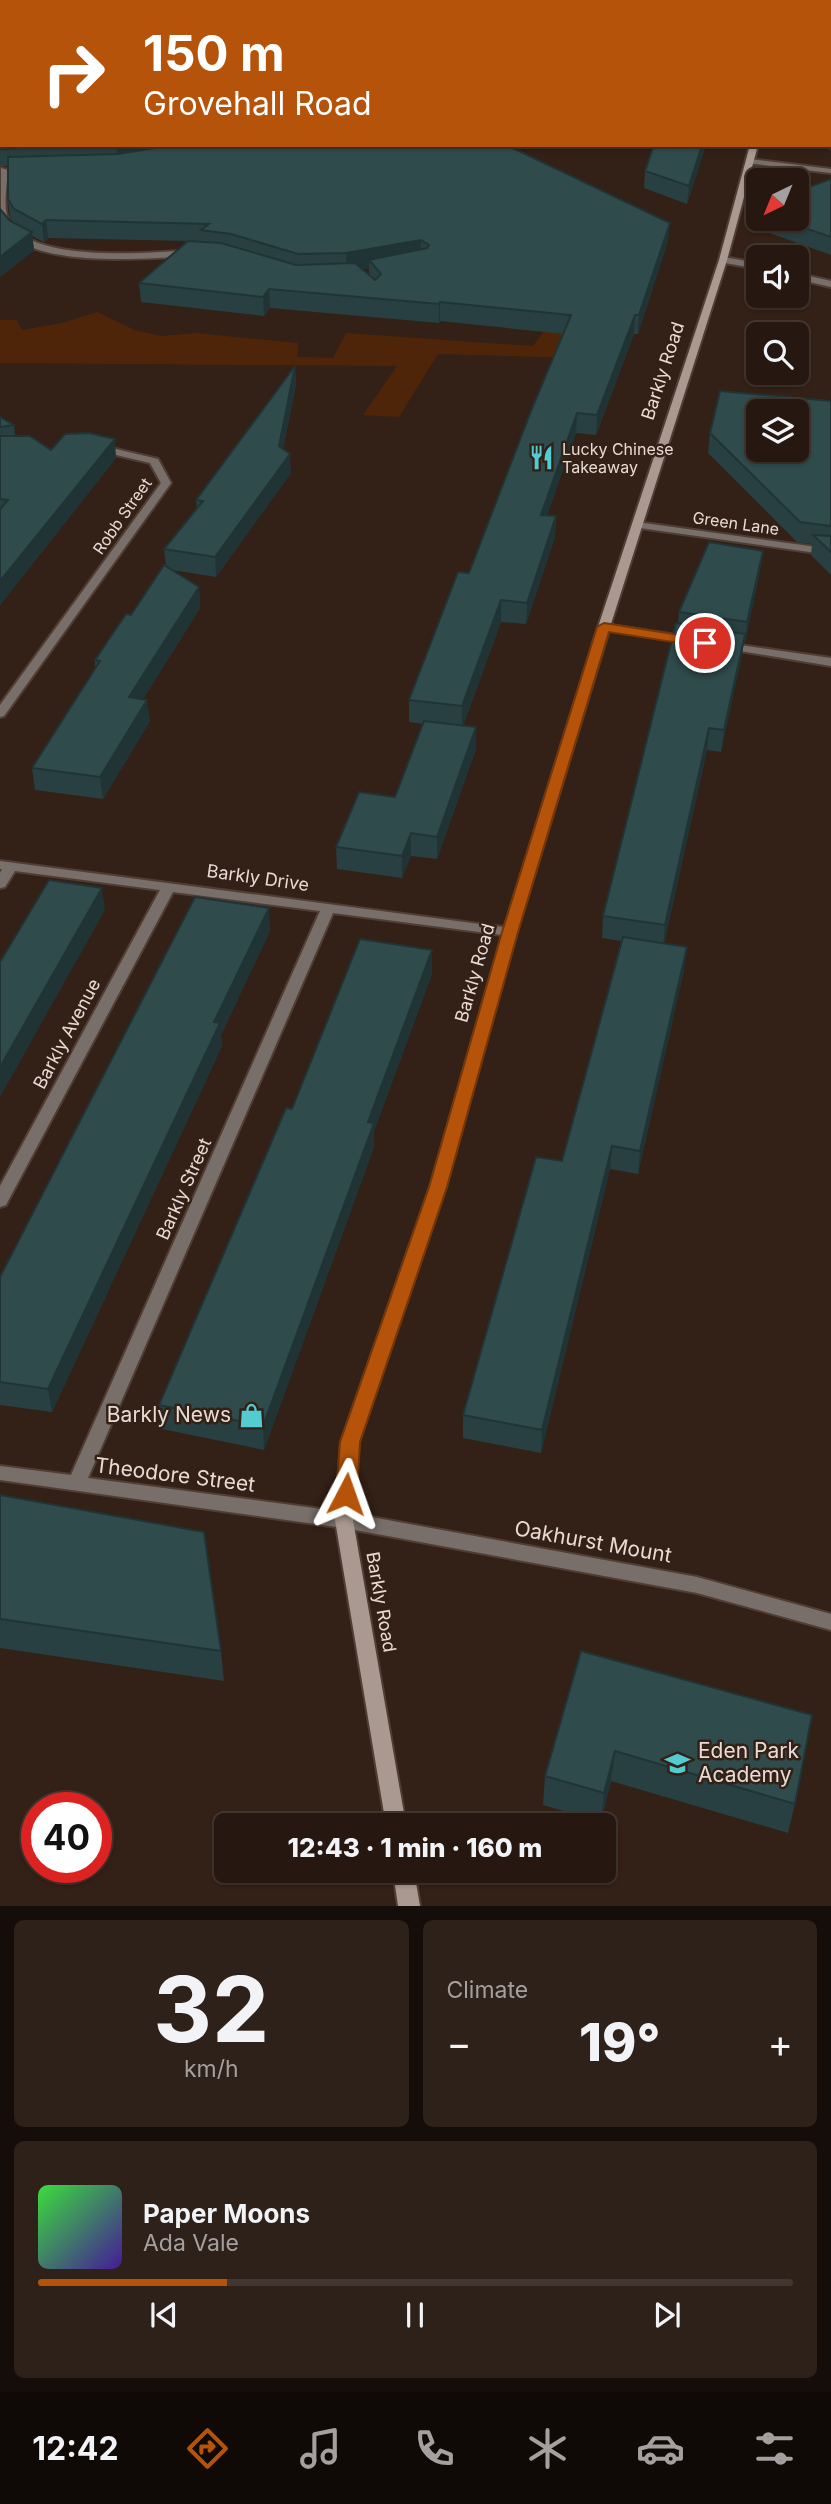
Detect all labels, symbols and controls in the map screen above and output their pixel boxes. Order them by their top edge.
text: 150 m [143,24,285,83]
icon: right [28,28,119,119]
text: Grovehall Road [143,84,372,123]
north arrow [746,168,808,231]
map controls [746,168,809,462]
button: sound [746,245,809,308]
street label: Barkly Road [637,319,688,423]
button: search [746,322,809,385]
button: layers [746,399,809,462]
place label: Lucky Chinese Takeaway [562,439,674,477]
restaurant icon: Lucky Chinese Takeaway [528,444,556,472]
street label: Robb Street [88,474,156,558]
street label: Green Lane [691,507,781,539]
pin [675,613,735,673]
icon: arrive [686,624,724,662]
street label: Barkly Drive [206,860,311,895]
street label: Barkly Road [450,921,499,1025]
street label: Barkly Avenue [29,975,104,1092]
street label: Barkly Street [152,1135,215,1243]
shop icon: Barkly News [237,1401,265,1429]
place label: Barkly News [107,1402,231,1427]
street label: Theodore Street [94,1452,257,1497]
position arrow [309,1457,383,1531]
street label: Oakhurst Mount [513,1515,674,1568]
street label: Barkly Road [362,1550,401,1654]
place label: Eden Park Academy [698,1738,799,1787]
school or university icon: Eden Park Academy [664,1749,692,1777]
speed limit sign: 40 [21,1792,112,1883]
text: 12:43 · 1 min · 160 m [288,1832,542,1863]
text: 32 [153,1954,269,2064]
text: Climate [447,1976,528,2004]
text: 19° [579,2011,660,2074]
text: − [447,2020,472,2066]
text: + [768,2020,793,2066]
text: km/h [184,2055,239,2083]
text: Paper Moons [143,2198,310,2229]
text: Ada Vale [143,2229,239,2257]
icon: previous [145,2296,183,2334]
icon: pause [396,2296,434,2334]
icon: next [648,2296,686,2334]
icon: directions [183,2424,232,2473]
icon: music [296,2424,345,2473]
icon: phone [410,2424,459,2473]
icon: climate [523,2424,572,2473]
icon: car [636,2424,685,2473]
icon: filters [750,2424,799,2473]
text: 12:42 [32,2429,119,2468]

